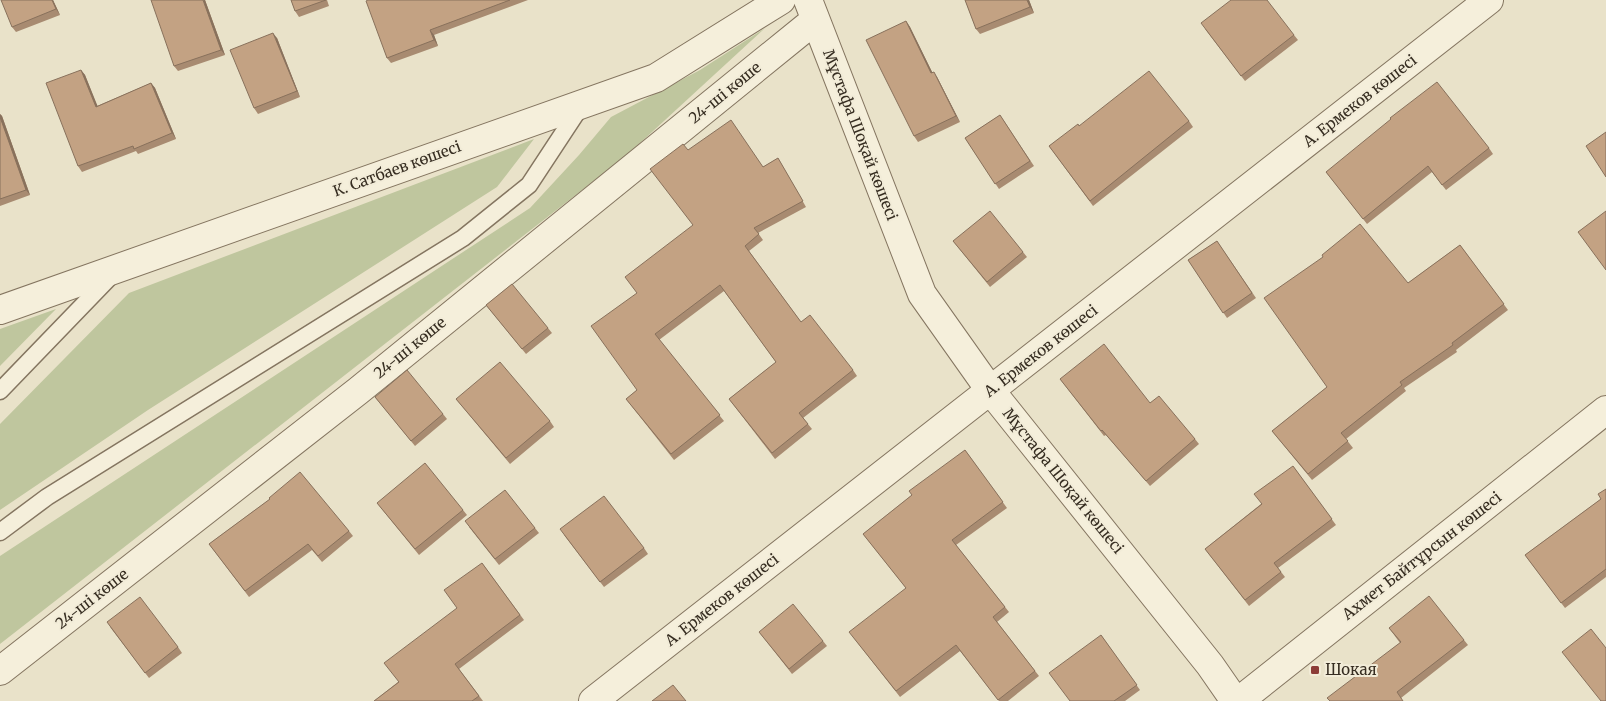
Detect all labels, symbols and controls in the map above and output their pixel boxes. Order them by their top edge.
street label: Мұстафа Шоқай көшесі [819,47,902,223]
street label: А. Ермеков көшесі [1298,50,1420,151]
street label: 24-ші көше [685,58,765,127]
street label: К. Сатбаев көшесі [330,137,463,200]
street label: А. Ермеков көшесі [979,300,1101,401]
street label: 24-ші көше [370,313,450,382]
street label: Мұстафа Шоқай көшесі [999,404,1128,557]
street label: Ахмет Байтұрсын көшесі [1338,487,1505,624]
street label: А. Ермеков көшесі [660,549,782,650]
street label: 24-ші көше [51,564,132,633]
place label: Шокая [1325,660,1377,679]
marker: Шокая [1309,664,1321,676]

